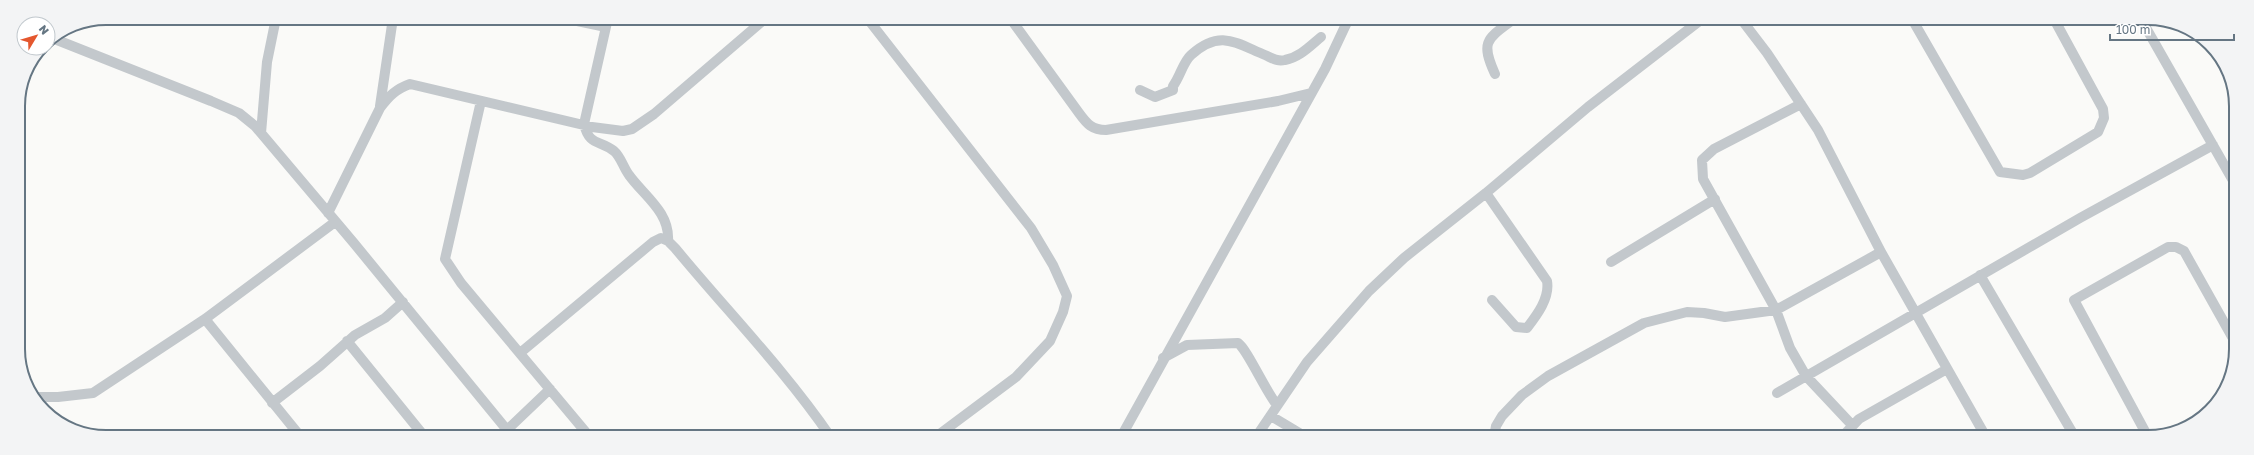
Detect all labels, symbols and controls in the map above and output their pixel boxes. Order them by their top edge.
north arrow [16,16,56,56]
scale bar [2110,16,2234,42]
text: N [37,22,52,37]
text: 100 m [2116,22,2150,37]

